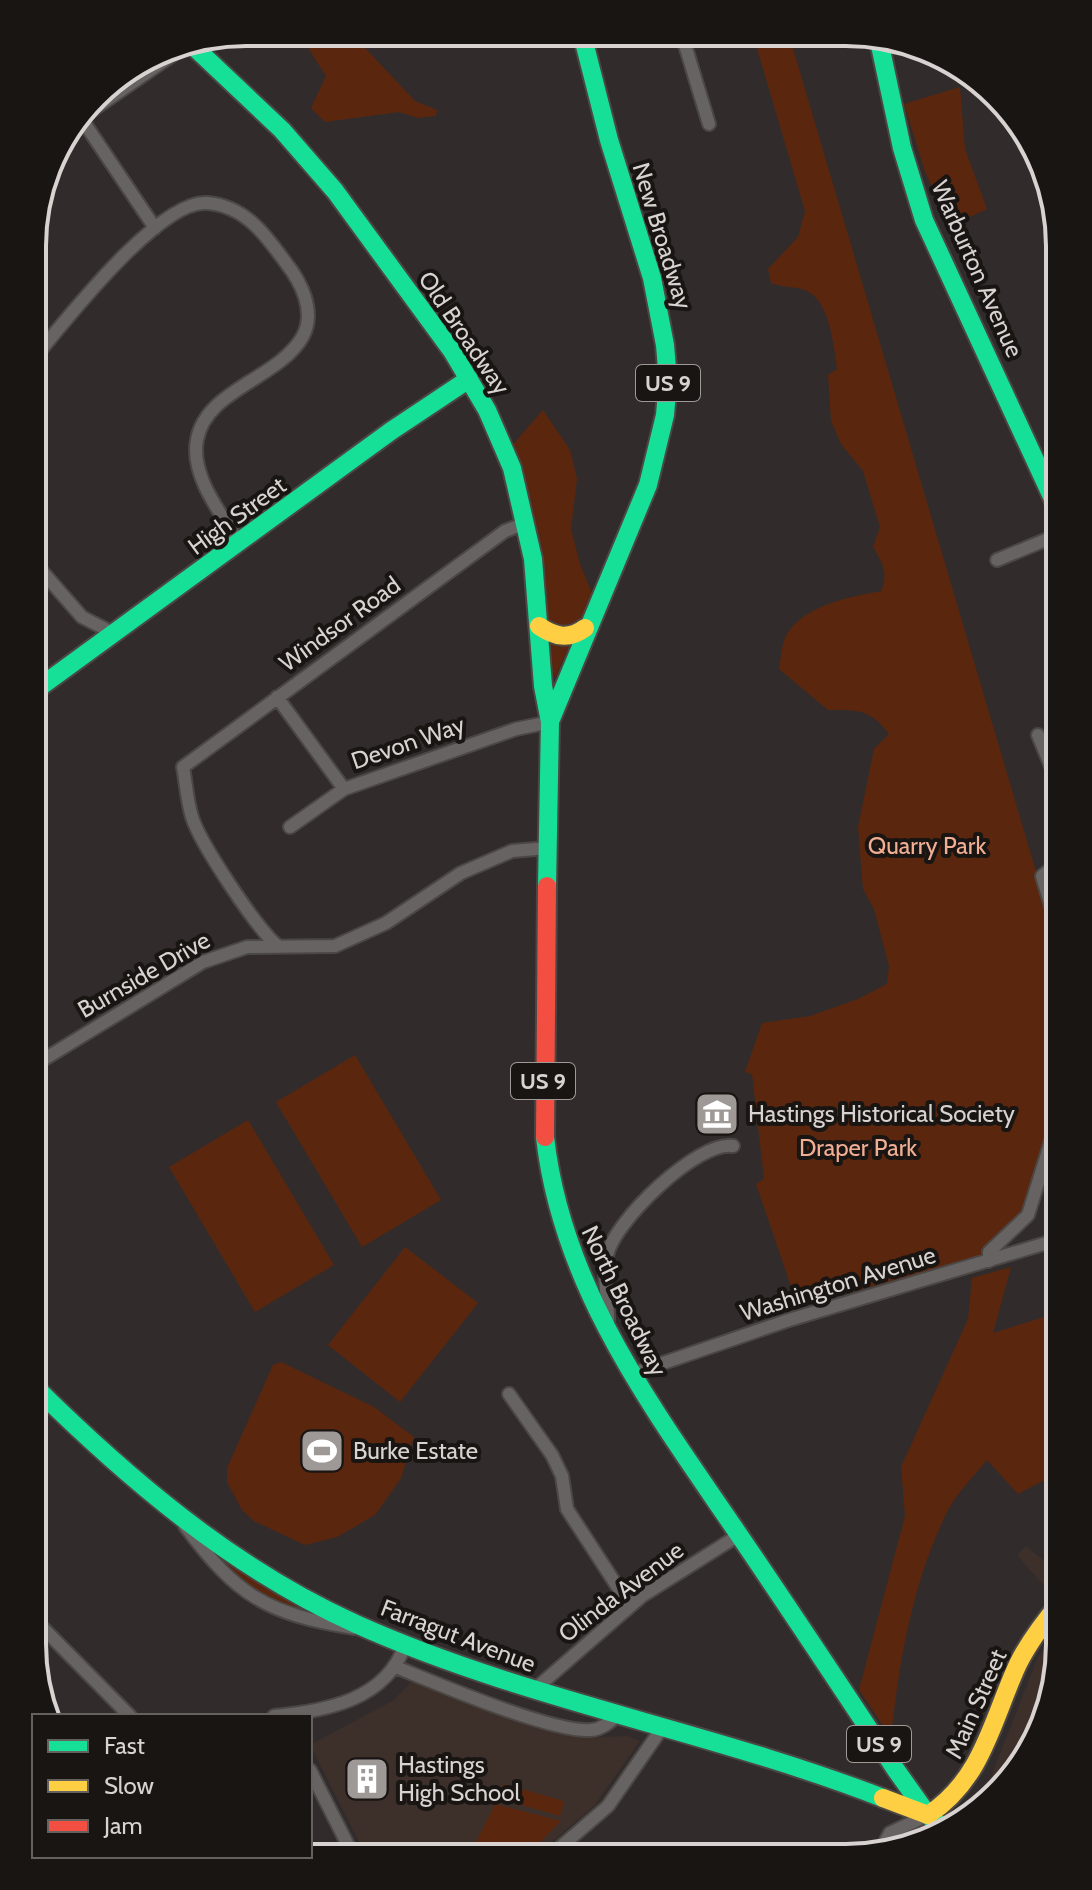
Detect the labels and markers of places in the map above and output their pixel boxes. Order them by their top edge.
museum icon: Hastings Historical Society [693,1090,741,1138]
place label: Hastings Historical Society [748,1099,1015,1128]
sports icon: Burke Estate [298,1427,346,1475]
place label: Burke Estate [353,1436,478,1465]
place label: Hastings High School [398,1750,520,1807]
building icon: Hastings High School [343,1755,391,1803]

